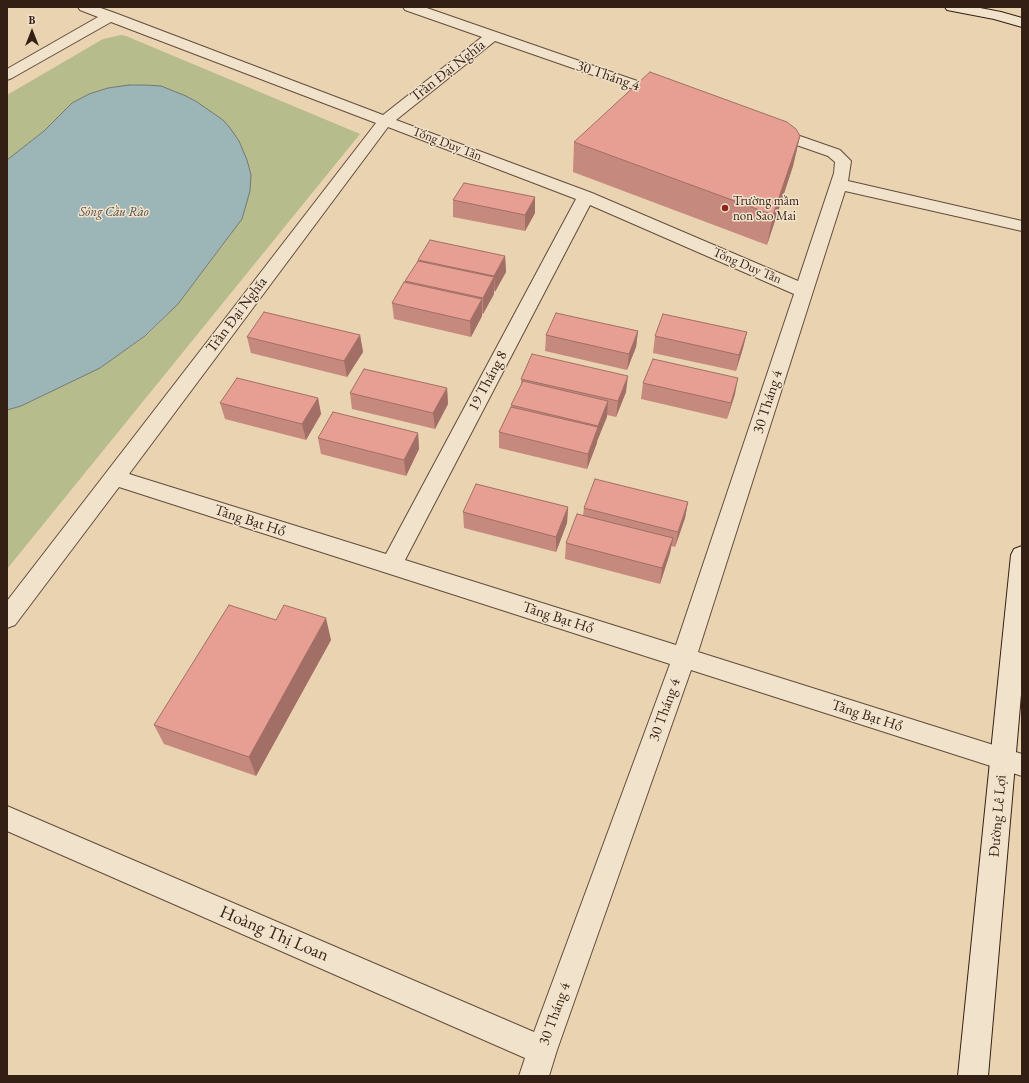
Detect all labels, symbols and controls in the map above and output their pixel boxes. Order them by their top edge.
north arrow [12,12,52,52]
text: B [29,13,35,27]
street label: Trần Đại Nghĩa [407,36,489,106]
street label: 30 Tháng 4 [574,57,642,95]
street label: Tống Duy Tân [410,124,484,164]
place label: Trường mầm non Sao Mai [733,193,799,224]
marker: Trường mầm non Sao Mai [720,203,730,213]
water label: Sông Cầu Rào [79,204,149,220]
street label: Tống Duy Tân [710,245,784,287]
street label: Trần Đại Nghĩa [203,274,271,356]
street label: 19 Tháng 8 [465,348,511,414]
street label: 30 Tháng 4 [749,368,787,436]
street label: Tăng Bạt Hổ [212,501,288,541]
street label: Tăng Bạt Hổ [520,598,596,638]
street label: 30 Tháng 4 [645,676,685,744]
street label: Tăng Bạt Hổ [829,696,905,736]
street label: Đường Lê Lợi [985,774,1011,858]
street label: Hoàng Thị Loan [216,901,332,967]
street label: 30 Tháng 4 [535,980,575,1048]

